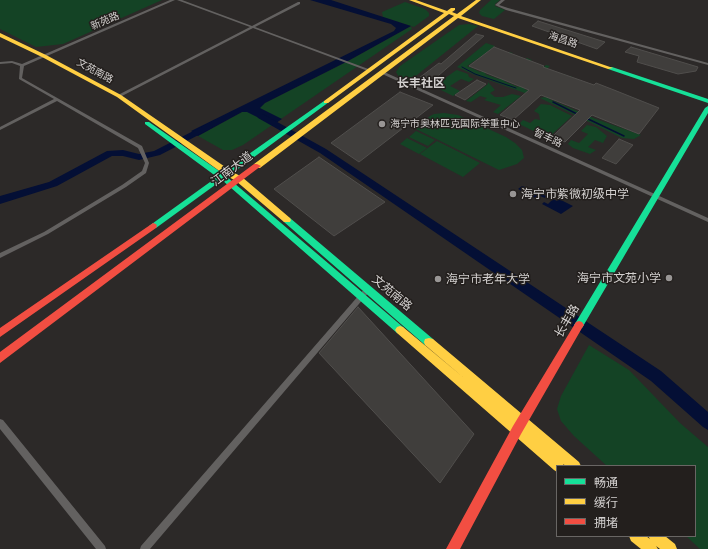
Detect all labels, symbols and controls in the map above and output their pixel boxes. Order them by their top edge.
street label: 新苑路 [89,10,121,32]
street label: 海昌路 [547,29,579,51]
street label: 文苑南路 [75,56,115,86]
district label: 长丰社区 [397,76,445,90]
place label: 海宁市奥林匹克国际举重中心 [390,118,520,130]
marker: 海宁市奥林匹克国际举重中心 [377,119,387,129]
street label: 智丰路 [532,126,564,150]
street label: 江南大道 [208,149,256,189]
place label: 海宁市紫微初级中学 [521,187,629,201]
marker: 海宁市紫微初级中学 [508,189,518,199]
place label: 海宁市文苑小学 [577,271,661,285]
street label: 文苑南路 [369,272,415,314]
place label: 海宁市老年大学 [446,272,530,286]
marker: 海宁市文苑小学 [664,273,674,283]
marker: 海宁市老年大学 [433,274,443,284]
street label: 长丰路 [552,302,582,340]
legend [556,465,696,537]
text: 畅通 [594,474,618,490]
text: 缓行 [594,494,618,510]
text: 拥堵 [594,514,618,530]

